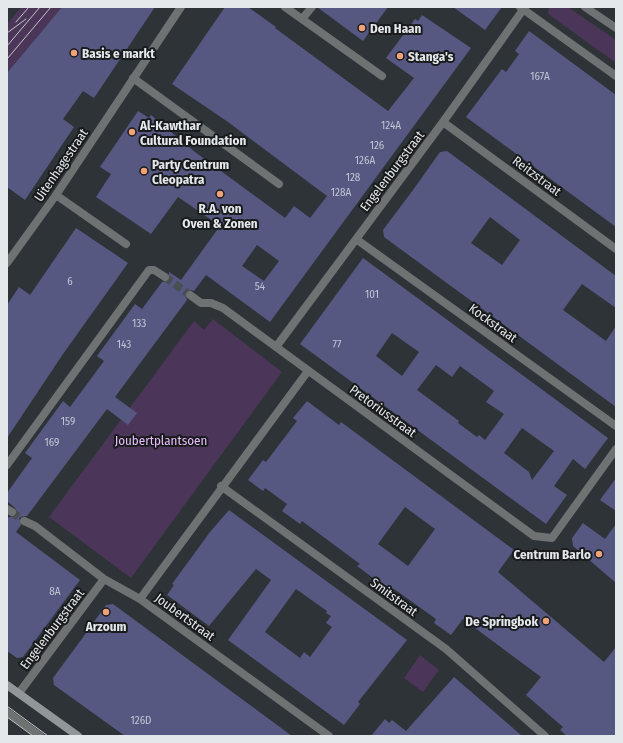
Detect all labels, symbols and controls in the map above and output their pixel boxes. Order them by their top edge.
place label: Den Haan [370,21,422,36]
marker: Den Haan [357,23,367,33]
place label: Basis e markt [82,46,155,61]
marker: Basis e markt [69,48,79,58]
place label: Stanga's [408,49,454,64]
marker: Stanga's [395,51,405,61]
house number: 167A [530,70,550,83]
place label: Al-Kawthar Cultural Foundation [139,118,246,148]
house number: 124A [381,119,401,132]
street label: Uitenhagestraat [31,125,91,204]
marker: Al-Kawthar Cultural Foundation [127,127,137,137]
street label: Engelenburgstraat [357,127,428,214]
house number: 126 [370,139,385,152]
street label: Reitzstraat [510,153,565,200]
house number: 126A [355,154,375,167]
place label: Party Centrum Cleopatra [152,157,229,187]
marker: Party Centrum Cleopatra [139,166,149,176]
house number: 128 [346,171,361,184]
house number: 128A [331,186,351,199]
marker: R.A. von Oven & Zonen [215,189,225,199]
place label: R.A. von Oven & Zonen [182,201,258,231]
house number: 6 [67,275,73,288]
house number: 54 [255,280,266,293]
house number: 101 [365,288,379,301]
street label: Kockstraat [466,300,521,346]
house number: 133 [132,317,146,330]
house number: 143 [117,338,131,351]
house number: 77 [333,338,342,351]
street label: Pretoriusstraat [347,382,420,441]
house number: 159 [61,415,75,428]
park label: Joubertplantsoen [115,433,207,448]
house number: 169 [45,436,59,449]
place label: Centrum Barlo [513,547,591,562]
marker: Centrum Barlo [594,549,604,559]
street label: Smitstraat [367,575,421,620]
street label: Engelenburgstraat [17,585,88,672]
house number: 8A [49,585,61,598]
street label: Joubertstraat [152,590,218,644]
marker: Arzoum [101,607,111,617]
place label: De Springbok [465,614,538,629]
marker: De Springbok [541,616,551,626]
place label: Arzoum [85,619,126,634]
house number: 126D [131,714,152,727]

